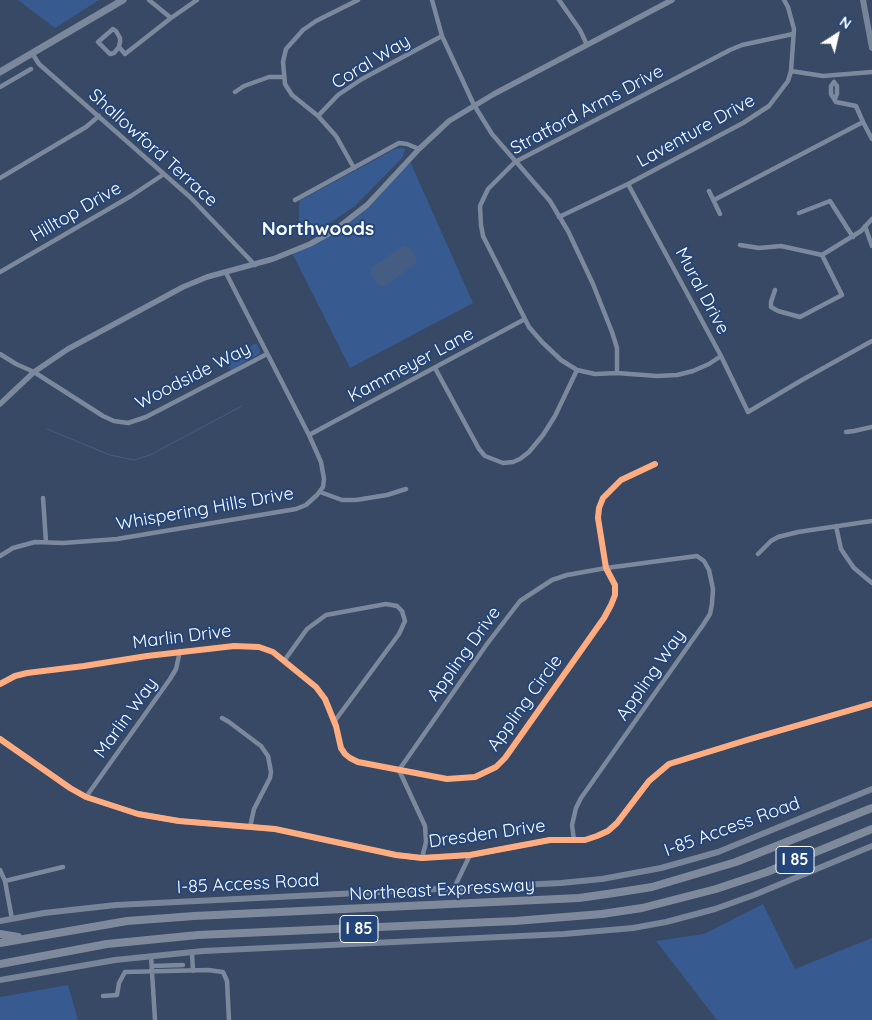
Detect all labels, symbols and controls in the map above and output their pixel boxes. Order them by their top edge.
north arrow [812,10,862,60]
text: N [836,12,855,33]
street label: Coral Way [328,30,414,94]
street label: Stratford Arms Drive [507,61,667,159]
street label: Shallowford Terrace [84,85,222,211]
street label: Laventure Drive [633,90,759,172]
street label: Hilltop Drive [27,177,125,247]
district label: Northwoods [262,218,374,240]
street label: Mural Drive [670,244,734,338]
street label: Kammeyer Lane [344,323,478,407]
street label: Woodside Way [132,338,254,414]
street label: Whispering Hills Drive [114,483,296,535]
street label: Appling Drive [423,603,505,705]
street label: Marlin Drive [131,620,233,654]
street label: Appling Way [612,625,690,725]
street label: Appling Circle [483,651,567,755]
street label: Marlin Way [90,673,162,763]
street label: I-85 Access Road [661,792,803,862]
street label: Dresden Drive [427,815,547,853]
road number: I 85 [776,846,814,874]
street label: I-85 Access Road [176,869,320,899]
street label: Northeast Expressway [349,874,535,906]
road number: I 85 [340,916,378,942]

